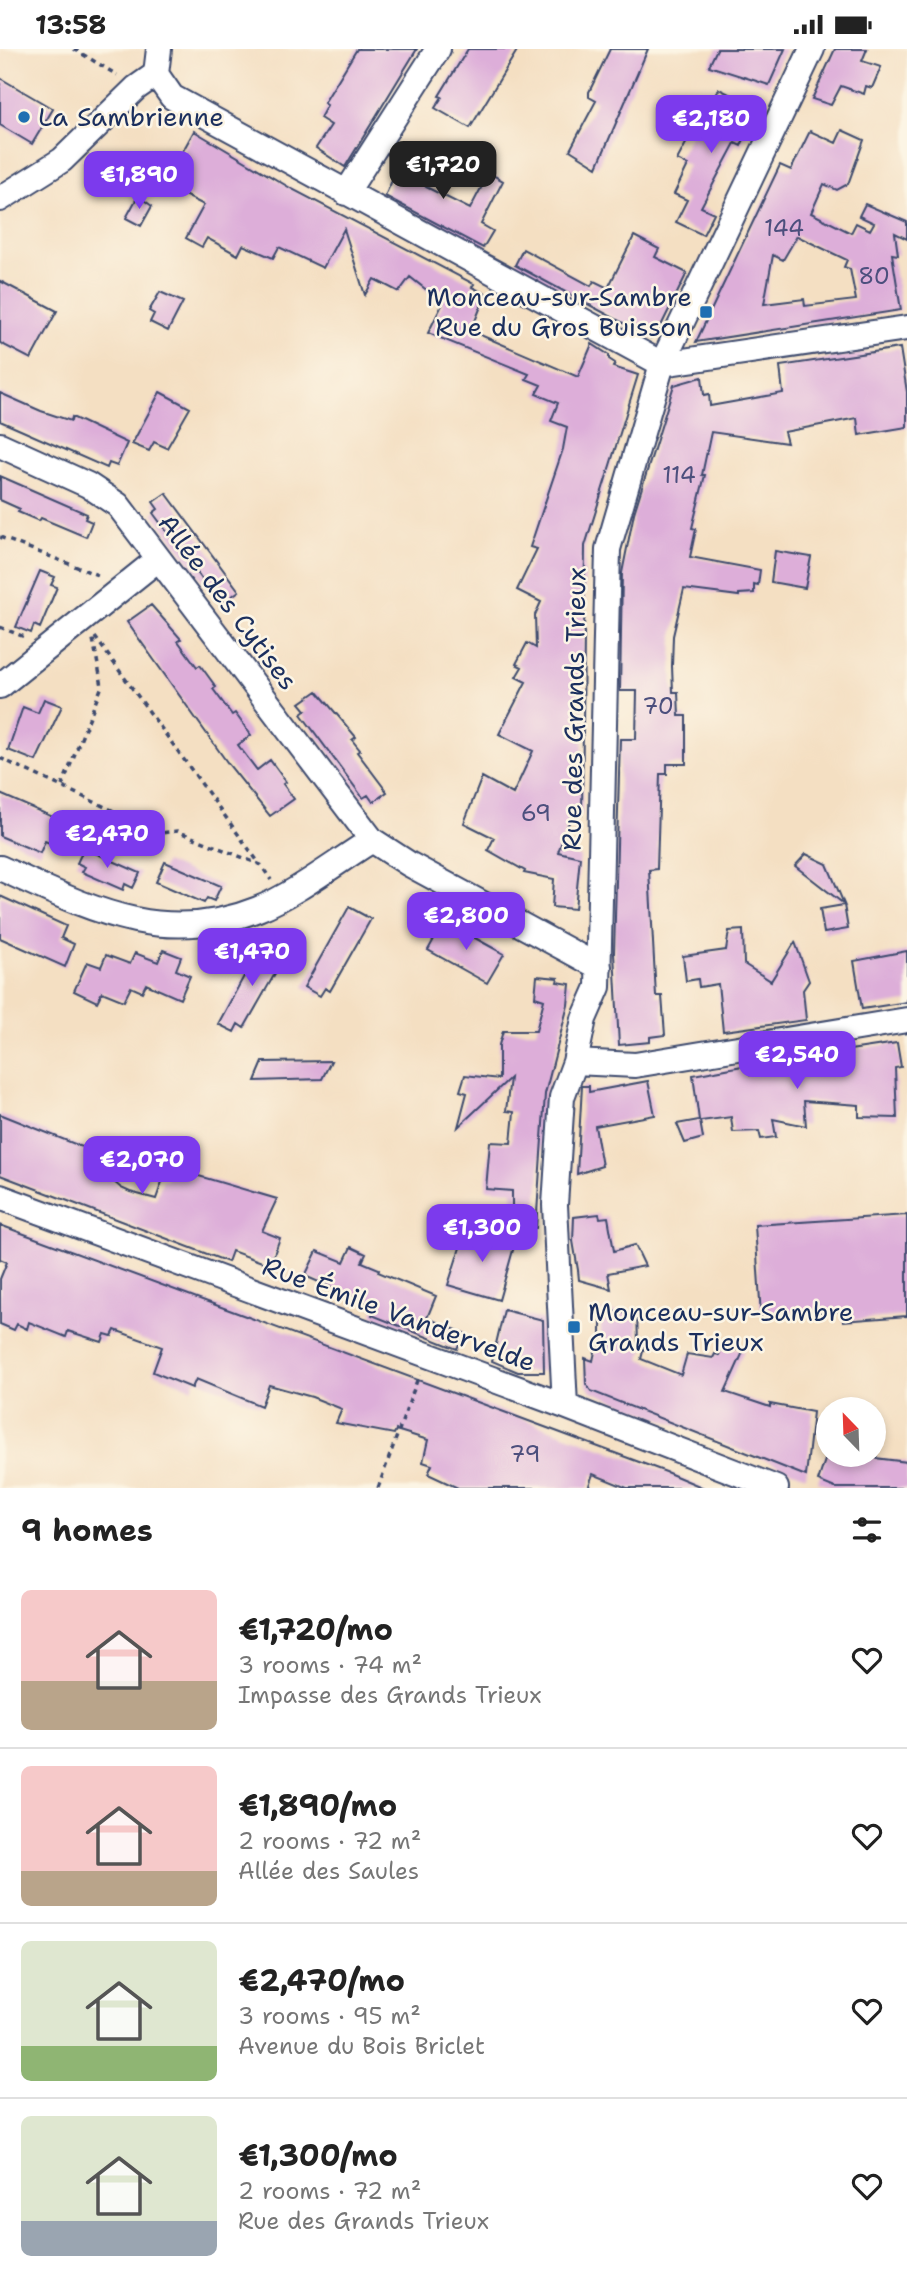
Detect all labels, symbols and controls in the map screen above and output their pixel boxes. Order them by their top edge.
text: 13:58 [35,7,107,42]
pin: €2,180 [654,95,768,155]
place label: La Sambrienne [38,99,224,134]
text: €2,180 [672,103,750,133]
marker: La Sambrienne [16,109,32,125]
pin: €1,720 [386,141,500,201]
text: €1,720 [405,149,481,179]
pin: €1,890 [82,151,196,211]
text: €1,890 [100,159,178,189]
house number: 144 [764,213,804,243]
house number: 80 [858,261,890,291]
place label: Monceau-sur-Sambre Rue du Gros Buisson [426,279,692,344]
marker: Monceau-sur-Sambre Rue du Gros Buisson [698,304,714,320]
house number: 114 [662,460,696,490]
street label: Allée des Cytises [151,507,306,697]
street label: Rue des Grands Trieux [554,567,593,851]
house number: 70 [642,691,674,721]
house number: 69 [521,798,551,828]
pin: €2,470 [50,811,164,870]
text: €2,470 [65,818,149,848]
pin: €2,800 [409,893,523,952]
text: €2,800 [423,900,509,930]
pin: €1,470 [195,929,309,988]
text: €1,470 [214,936,290,966]
pin: €2,540 [740,1031,854,1091]
text: €2,540 [755,1039,839,1069]
pin: €2,070 [85,1137,199,1196]
text: €2,070 [99,1144,185,1174]
pin: €1,300 [425,1205,539,1264]
text: €1,300 [443,1212,521,1242]
street label: Rue Émile Vandervelde [258,1248,541,1379]
place label: Monceau-sur-Sambre Grands Trieux [588,1294,854,1359]
marker: Monceau-sur-Sambre Grands Trieux [566,1319,582,1335]
north arrow [816,1397,886,1467]
map controls [816,1397,886,1467]
house number: 79 [509,1439,541,1469]
text: 9 homes [21,1510,153,1551]
icon: filters [848,1511,886,1549]
text: €1,720/mo [238,1609,393,1650]
icon: home [77,1618,161,1702]
icon: heart [848,1641,886,1679]
text: 3 rooms · 74 m² [238,1650,422,1680]
text: Impasse des Grands Trieux [238,1680,542,1710]
text: €1,890/mo [238,1785,397,1826]
icon: home [77,1794,161,1878]
icon: heart [848,1817,886,1855]
text: 2 rooms · 72 m² [238,1826,421,1856]
text: Allée des Saules [238,1856,419,1886]
text: €2,470/mo [238,1960,405,2001]
icon: home [77,1969,161,2053]
icon: heart [848,1992,886,2030]
text: 3 rooms · 95 m² [238,2001,421,2031]
text: Avenue du Bois Briclet [238,2031,485,2061]
text: €1,300/mo [238,2135,398,2176]
icon: home [77,2144,161,2228]
icon: heart [848,2167,886,2205]
text: 2 rooms · 72 m² [238,2176,421,2206]
text: Rue des Grands Trieux [238,2206,489,2236]

